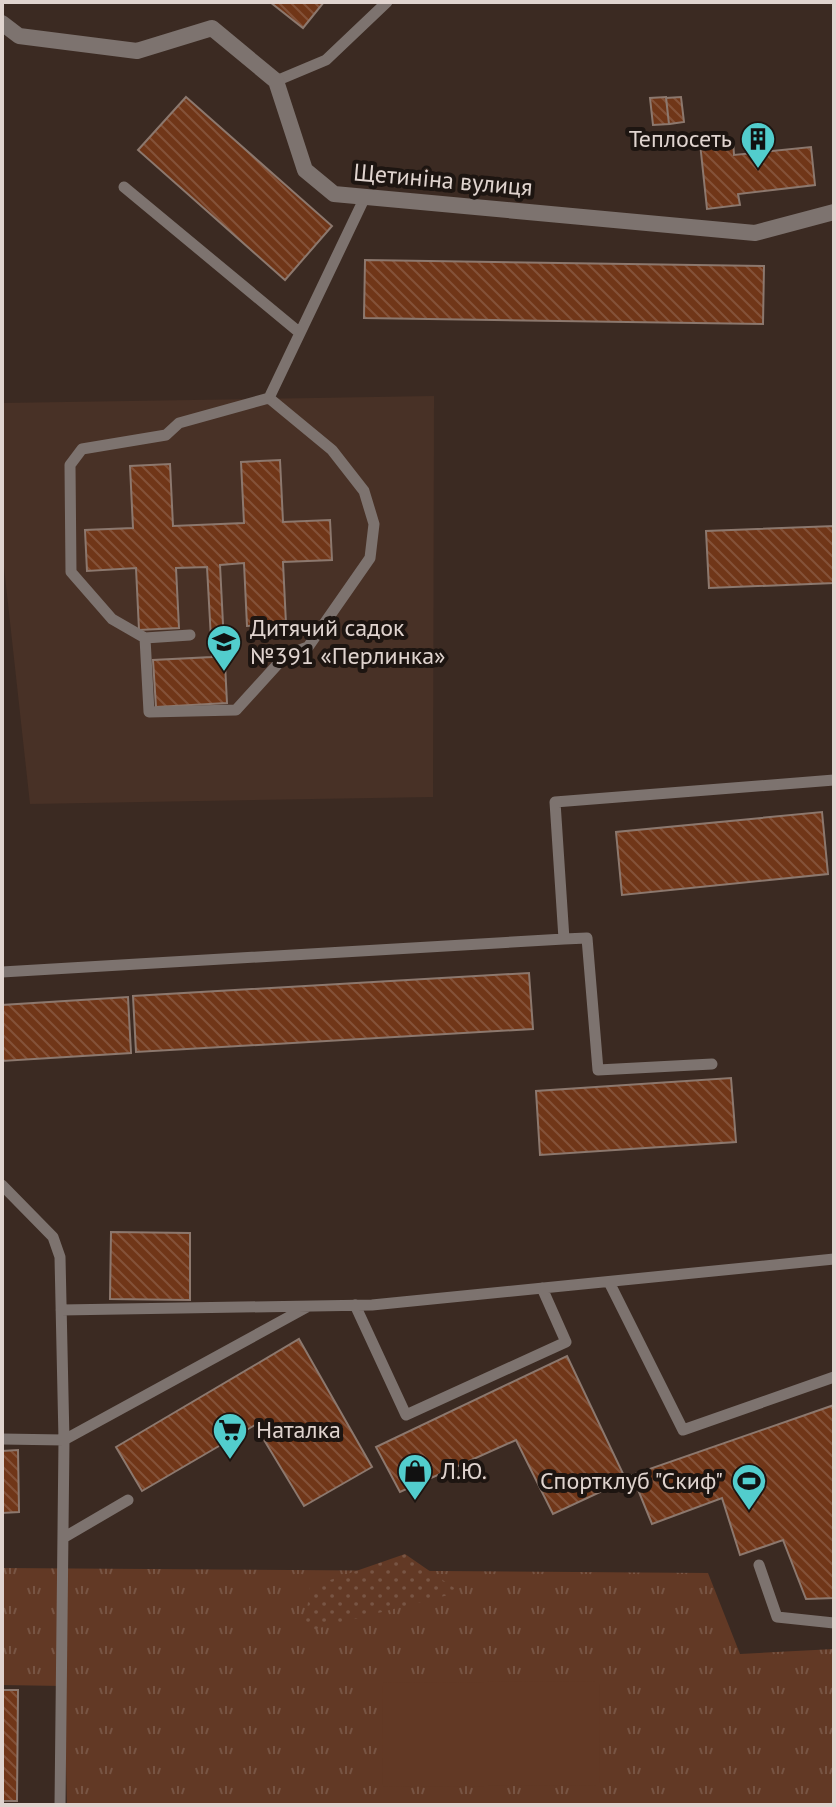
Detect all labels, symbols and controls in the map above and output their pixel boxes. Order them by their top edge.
building icon: Теплосеть [739,120,777,170]
place label: Теплосеть [629,123,732,154]
street label: Щетиніна вулиця [352,156,534,203]
place label: Дитячий садок №391 «Перлинка» [250,612,446,671]
school or university icon: Дитячий садок №391 «Перлинка» [205,623,243,673]
supermarket icon: Наталка [211,1411,249,1461]
place label: Наталка [256,1414,341,1445]
shop icon: Л.Ю. [396,1452,434,1502]
place label: Л.Ю. [440,1455,487,1486]
sports icon: Спортклуб "Скиф" [730,1462,768,1512]
place label: Спортклуб "Скиф" [540,1465,723,1496]

